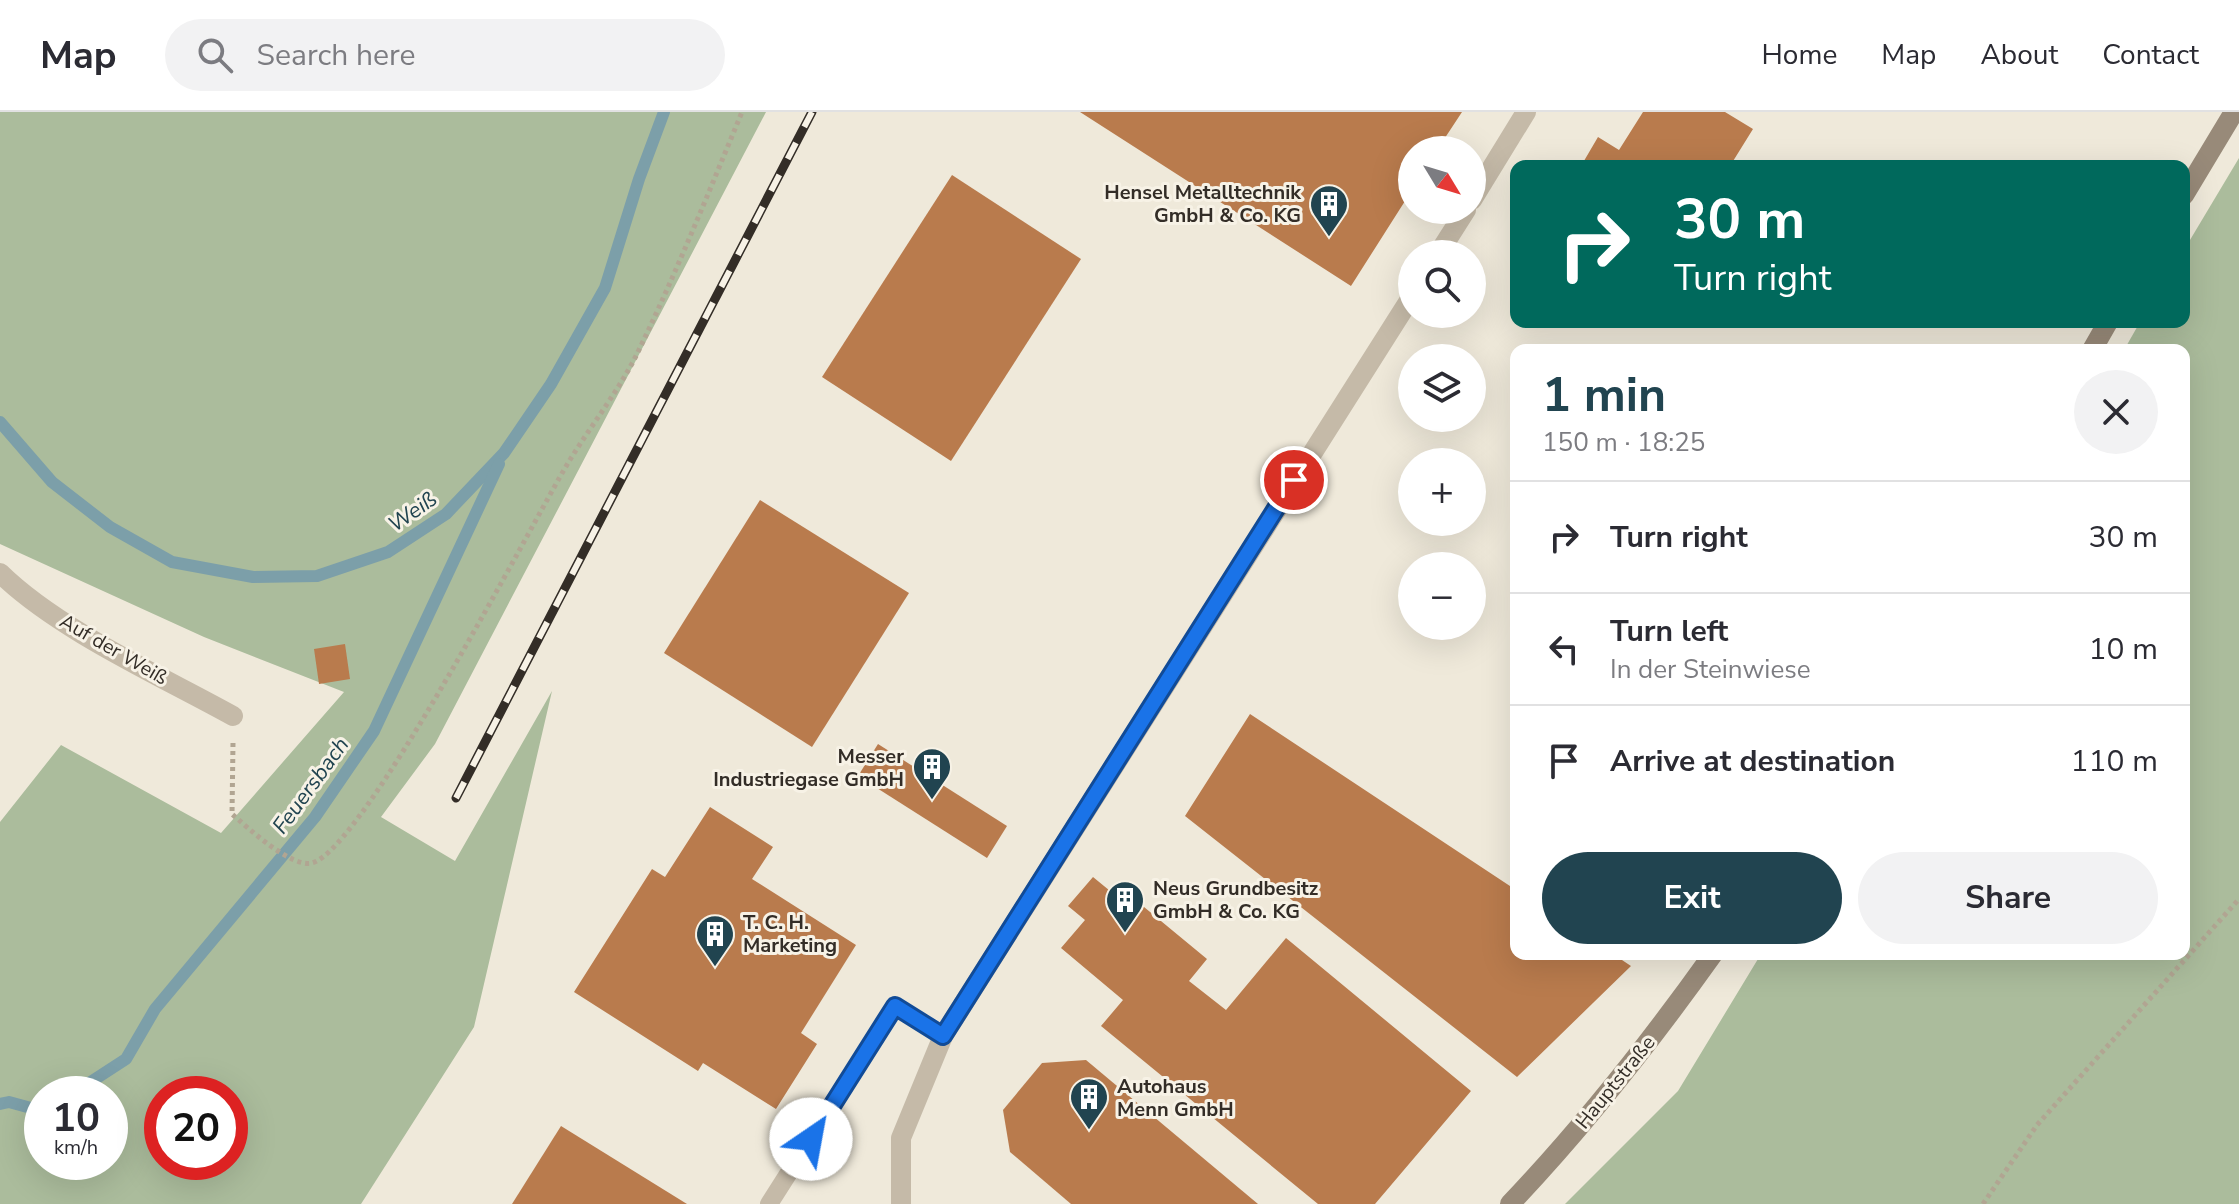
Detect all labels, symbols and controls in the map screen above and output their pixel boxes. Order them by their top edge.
search box [165,19,725,91]
text: Map [40,30,117,81]
icon: search [193,33,237,77]
text: Search here [257,35,416,76]
text: Home [1762,36,1837,74]
text: Map [1881,36,1936,74]
text: About [1980,36,2058,74]
text: Contact [2102,36,2199,74]
north arrow [1398,136,1486,224]
map controls [1398,136,1486,640]
place label: Hensel Metalltechnik GmbH & Co. KG [1104,179,1302,229]
text: 30 m [1674,181,1805,258]
building icon: Hensel Metalltechnik GmbH & Co. KG [1308,183,1350,238]
icon: right [1542,192,1646,296]
button: search [1398,240,1486,328]
text: Turn right [1674,254,1831,303]
button: layers [1398,344,1486,432]
text: 1 min [1542,362,1666,428]
button: close [2074,370,2158,454]
text: 150 m · 18:25 [1542,425,1705,460]
pin [1260,446,1328,514]
button: + [1398,448,1486,536]
icon: arrive [1272,458,1316,502]
water label: Weiß [382,484,443,539]
icon: right [1542,515,1586,559]
text: Turn right [1610,517,1748,558]
text: 30 m [2089,517,2158,558]
button: − [1398,552,1486,640]
street label: Auf der Weiß [55,608,173,691]
text: Turn left [1610,611,1728,652]
icon: left [1542,627,1586,671]
text: 10 m [2089,629,2158,670]
text: In der Steinwiese [1610,652,1811,687]
water label: Feuersbach [265,731,356,840]
icon: arrive [1542,739,1586,783]
text: Arrive at destination [1610,741,1895,782]
text: 110 m [2071,741,2158,782]
place label: Messer Industriegase GmbH [713,743,904,793]
building icon: Messer Industriegase GmbH [911,746,953,801]
button: Exit [1542,852,1842,944]
button: Share [1858,852,2158,944]
place label: Neus Grundbesitz GmbH & Co. KG [1153,875,1318,925]
building icon: Neus Grundbesitz GmbH & Co. KG [1104,879,1146,934]
place label: T. C. H. Marketing [743,909,837,959]
building icon: T. C. H. Marketing [694,913,736,968]
street label: Hauptstraße [1569,1030,1661,1135]
place label: Autohaus Menn GmbH [1117,1073,1234,1123]
speed limit sign: 20 [144,1076,248,1180]
building icon: Autohaus Menn GmbH [1068,1076,1110,1131]
text: 10 [52,1091,100,1145]
position arrow [769,1097,853,1181]
text: km/h [54,1134,98,1161]

